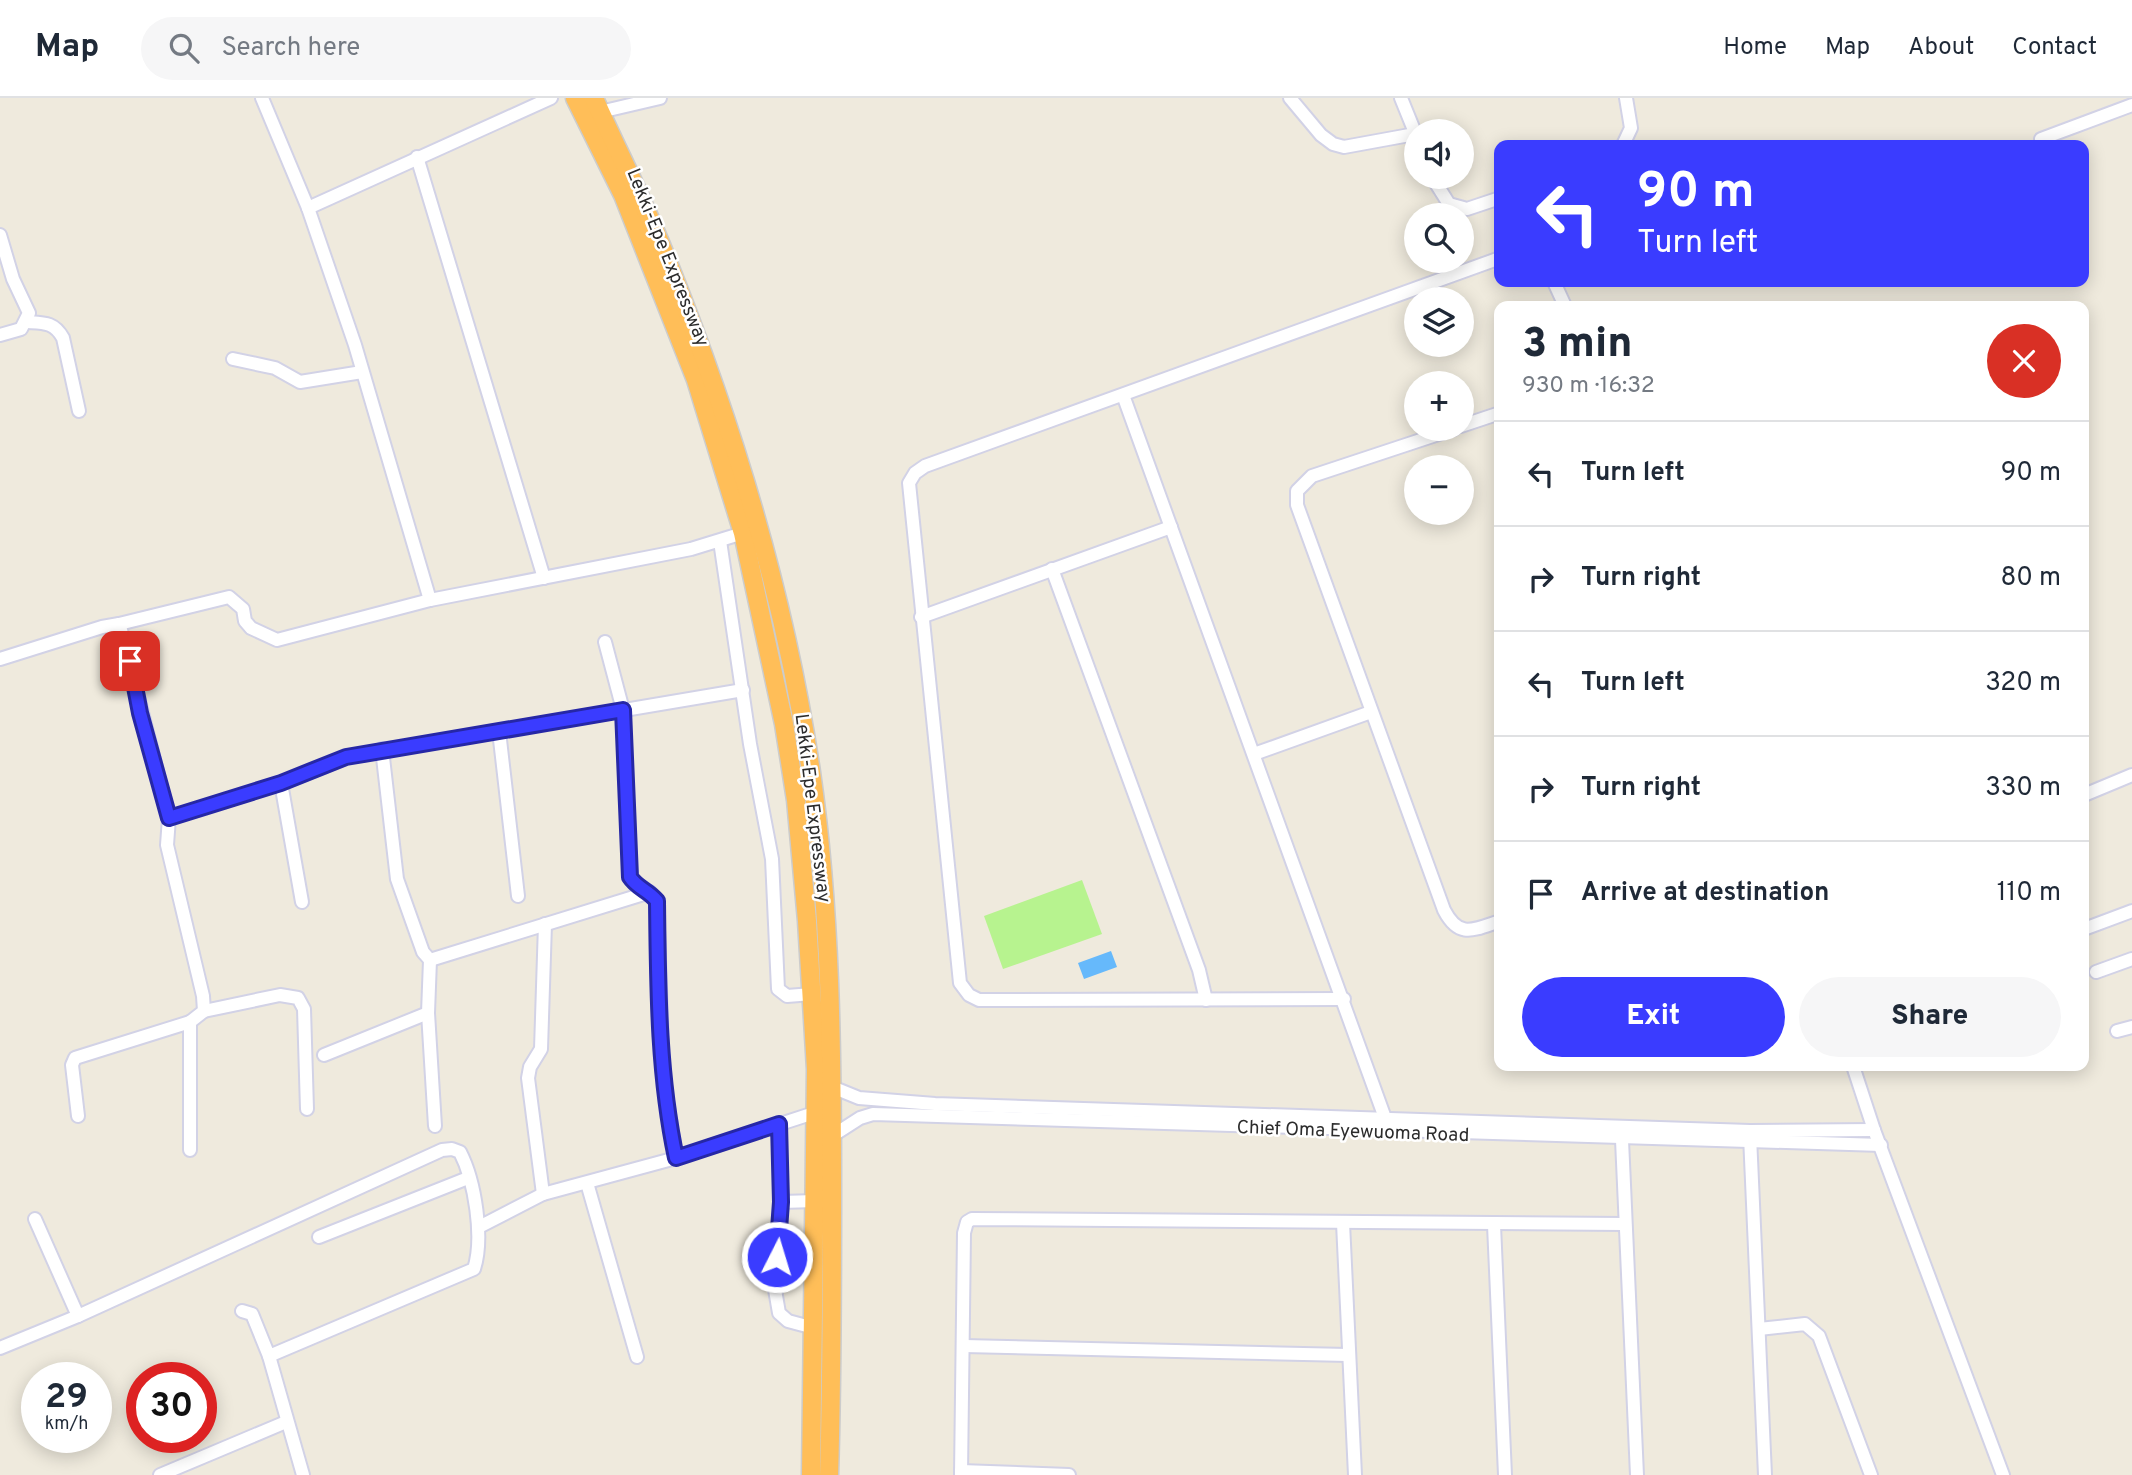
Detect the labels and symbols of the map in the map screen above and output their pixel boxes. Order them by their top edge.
street label: Lekki-Epe Expressway [620,165,714,350]
pin [100,631,160,691]
street label: Lekki-Epe Expressway [789,712,836,904]
street label: Chief Oma Eyewuoma Road [1236,1116,1470,1148]
position arrow [740,1220,814,1294]
speed limit sign: 30 [126,1362,217,1453]

